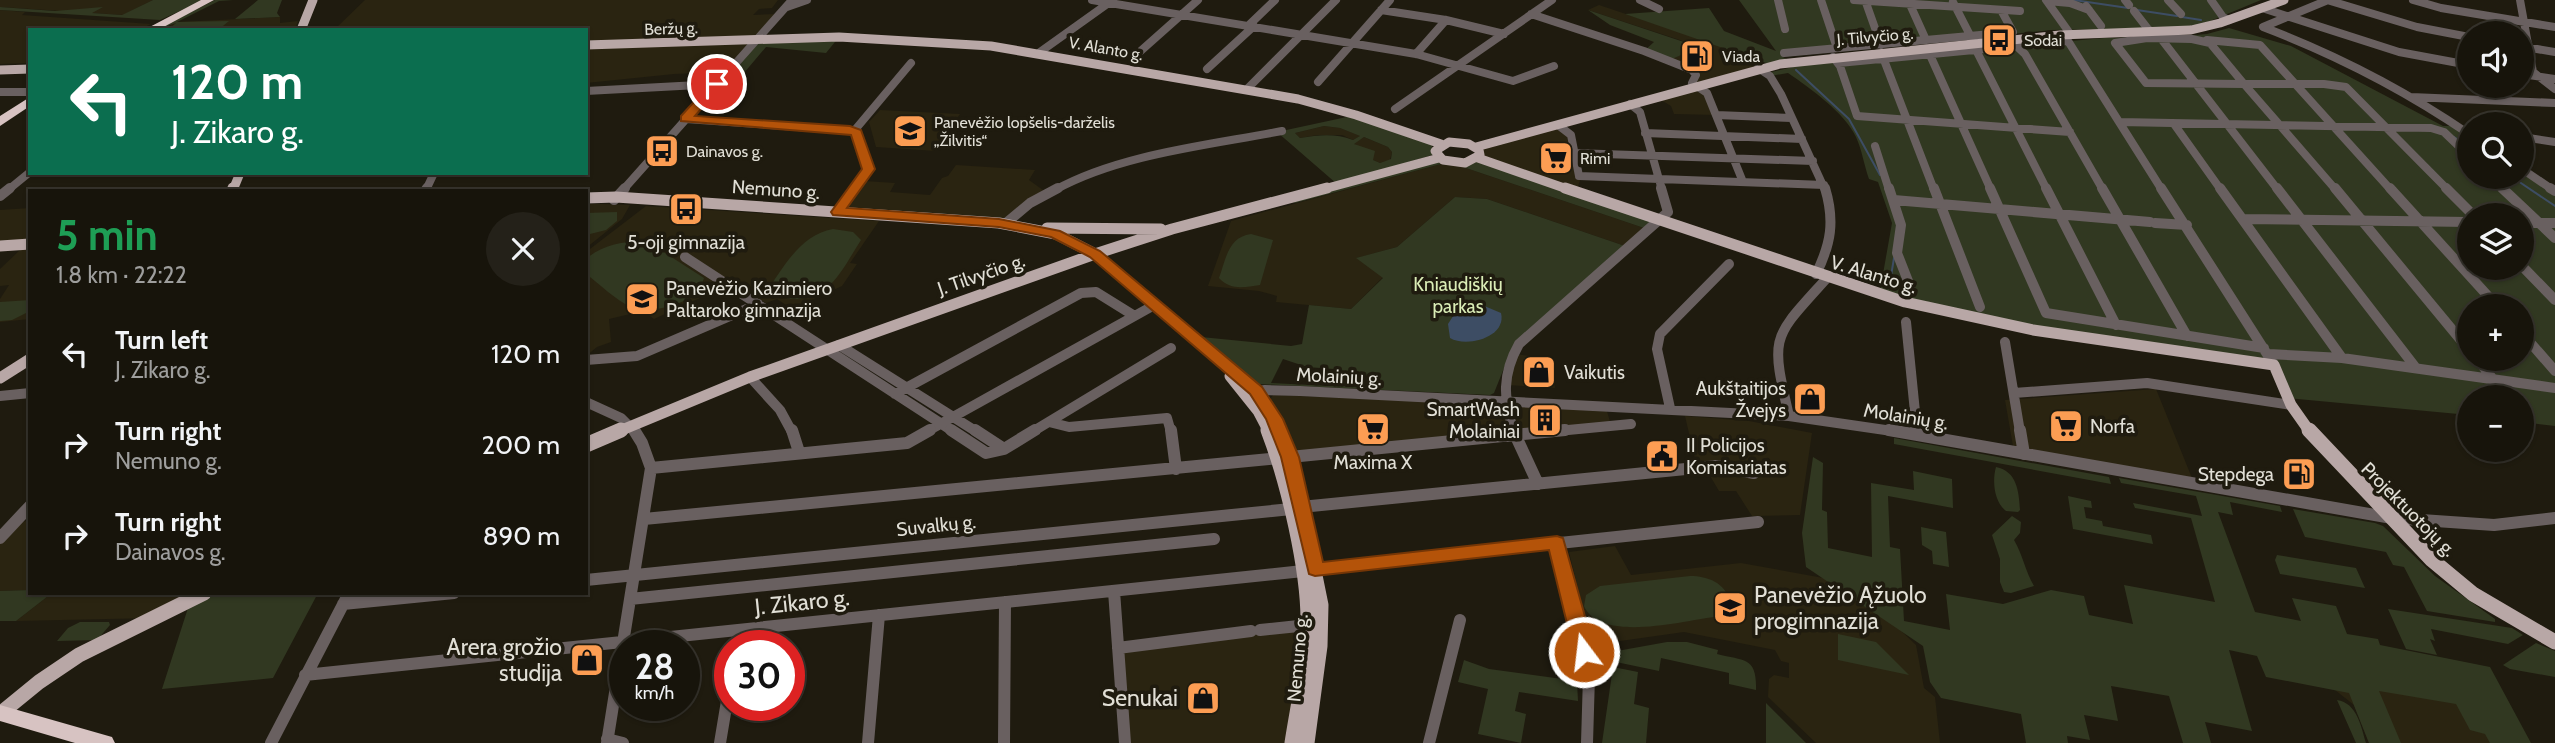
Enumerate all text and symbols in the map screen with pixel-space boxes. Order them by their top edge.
street label: Beržų g. [644,18,698,39]
bus stop icon: Sodai [1980,21,2018,59]
map controls [2457,21,2534,462]
button: sound [2457,21,2534,98]
street label: J. Tilvyčio g. [1835,24,1914,49]
place label: Sodai [2024,31,2062,50]
street label: V. Alanto g. [1067,33,1145,64]
fuel station icon: Viada [1678,37,1716,75]
place label: Viada [1722,47,1760,66]
text: 120 m [171,52,303,111]
pin [687,54,747,114]
icon: left [56,56,147,147]
icon: arrive [698,65,736,103]
text: J. Zikaro g. [171,112,304,151]
school or university icon: Panevėžio lopšelis-darželis „Žilvitis“ [891,112,929,150]
button: search [2457,112,2534,189]
place label: Panevėžio lopšelis-darželis „Žilvitis“ [934,113,1115,150]
bus stop icon: Dainavos g. [643,132,681,170]
supermarket icon: Rimi [1537,139,1575,177]
place label: Dainavos g. [686,142,763,161]
place label: Rimi [1580,149,1610,168]
street label: Nemuno g. [731,175,821,204]
bus stop icon: 5-oji gimnazija [667,190,705,228]
button: layers [2457,203,2534,280]
text: 5 min [56,209,158,261]
button: close [486,212,560,286]
place label: 5-oji gimnazija [627,231,745,254]
street label: J. Tilvyčio g. [933,249,1028,301]
street label: V. Alanto g. [1828,250,1920,299]
text: 1.8 km · 22:22 [56,261,187,289]
park label: Kniaudiškių parkas [1413,273,1503,318]
place label: Panevėžio Kazimiero Paltaroko gimnazija [666,277,832,322]
school or university icon: Panevėžio Kazimiero Paltaroko gimnazija [623,280,661,318]
button: + [2457,294,2534,371]
text: Turn left [115,324,208,356]
icon: left [56,335,94,373]
text: 120 m [491,338,560,370]
shop icon: Vaikutis [1520,353,1558,391]
text: J. Zikaro g. [115,356,210,384]
place label: Vaikutis [1564,361,1625,384]
street label: Molainių g. [1296,363,1382,390]
place label: Aukštaitijos Žvejys [1696,377,1786,422]
shop icon: Aukštaitijos Žvejys [1791,380,1829,418]
button: − [2457,385,2534,462]
place label: SmartWash Molainiai [1427,398,1520,443]
street label: Molainių g. [1862,398,1950,435]
building icon: SmartWash Molainiai [1526,401,1564,439]
supermarket icon: Norfa [2047,407,2085,445]
supermarket icon: Maxima X [1354,410,1392,448]
text: Turn right [115,415,221,447]
place label: Norfa [2090,415,2135,438]
icon: right [56,426,94,464]
text: 200 m [481,429,560,461]
place label: II Policijos Komisariatas [1686,434,1787,479]
public building icon: II Policijos Komisariatas [1643,437,1681,475]
text: Nemuno g. [115,447,222,475]
place label: Maxima X [1334,451,1413,474]
fuel station icon: Stepdega [2280,455,2318,493]
street label: Projektuotojų g. [2357,457,2461,561]
place label: Stepdega [2198,463,2274,486]
text: Turn right [115,506,221,538]
street label: Suvalkų g. [895,510,977,541]
icon: right [56,517,94,555]
text: 890 m [483,520,560,552]
text: Dainavos g. [115,538,226,566]
place label: Panevėžio Ąžuolo progimnazija [1754,581,1927,635]
street label: J. Zikaro g. [752,583,851,621]
school or university icon: Panevėžio Ąžuolo progimnazija [1711,589,1749,627]
street label: Nemuno g. [1282,613,1313,703]
position arrow [1547,615,1621,689]
speed limit sign: 30 [714,630,805,721]
place label: Arera grožio studija [447,633,562,687]
shop icon: Arera grožio studija [568,641,606,679]
text: 28 [635,645,674,688]
shop icon: Senukai [1184,679,1222,717]
text: km/h [635,682,674,704]
place label: Senukai [1102,684,1178,712]

